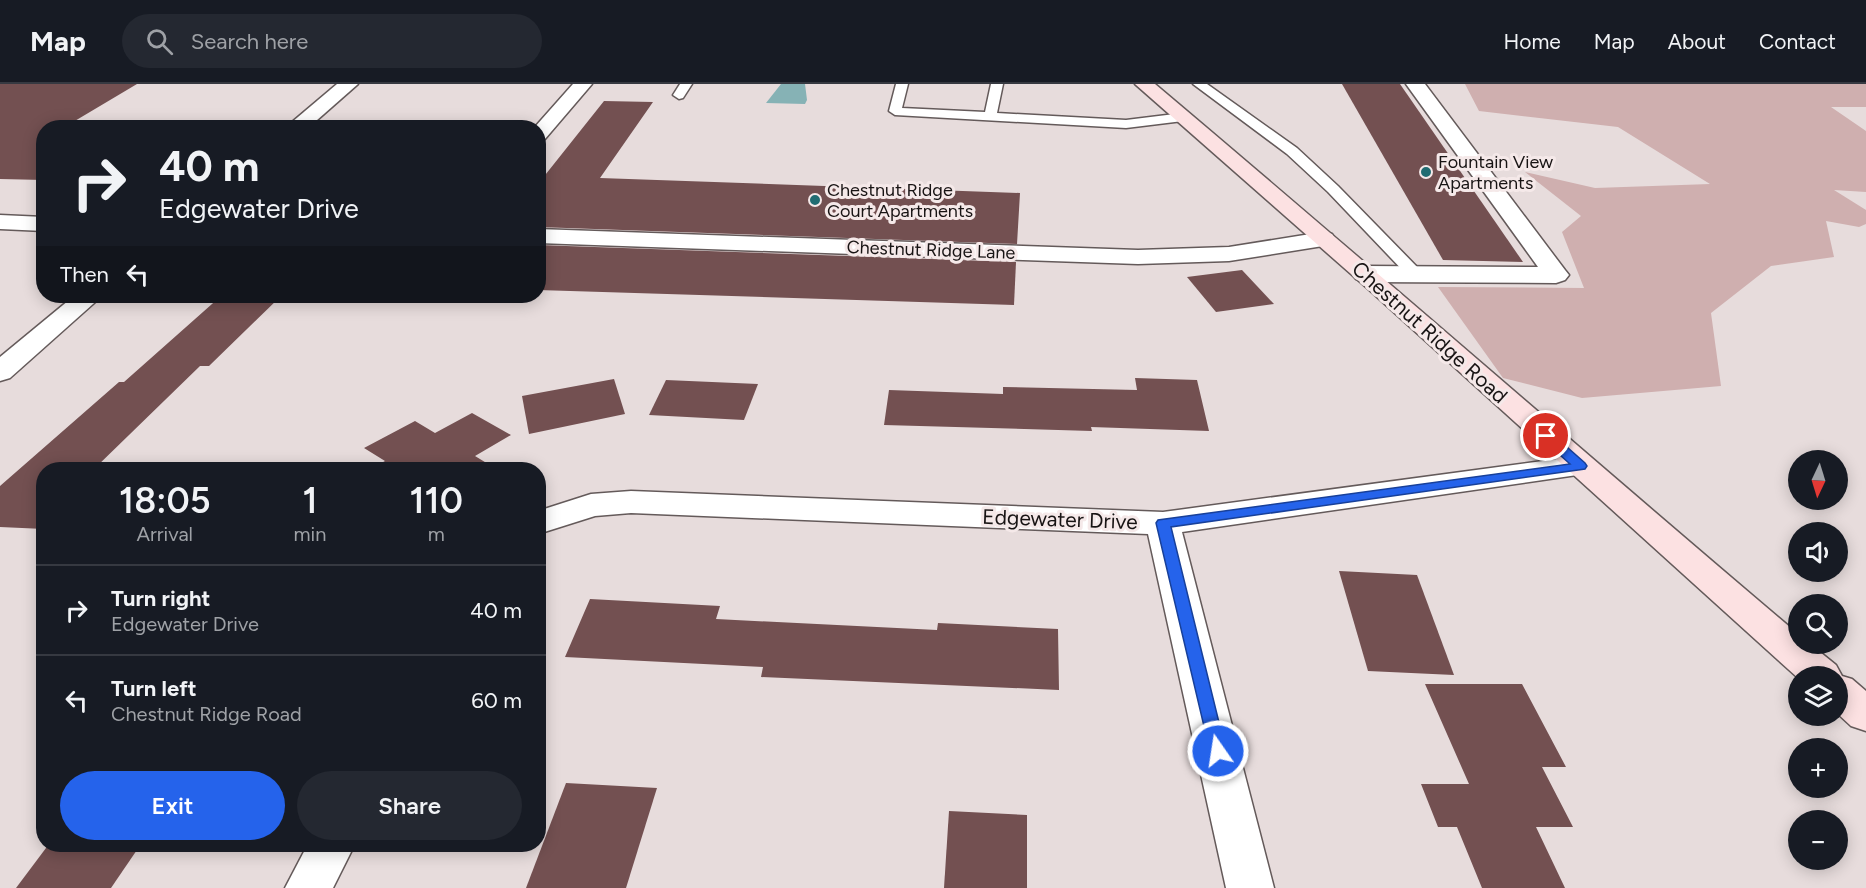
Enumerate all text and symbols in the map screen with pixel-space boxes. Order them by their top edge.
search box [122,14,542,68]
text: Map [30,24,86,58]
icon: search [143,25,176,58]
text: Search here [191,28,308,55]
text: Home [1504,29,1561,54]
text: Map [1594,29,1635,54]
text: About [1668,29,1726,54]
text: Contact [1759,29,1836,54]
text: 40 m [159,141,259,192]
icon: right [60,144,138,222]
place label: Fountain View Apartments [1438,151,1553,194]
marker: Fountain View Apartments [1419,165,1433,179]
place label: Chestnut Ridge Court Apartments [827,179,973,222]
text: Edgewater Drive [159,192,359,225]
marker: Chestnut Ridge Court Apartments [808,193,822,207]
street label: Chestnut Ridge Lane [846,236,1016,264]
street label: Chestnut Ridge Road [1347,256,1513,408]
icon: left [121,258,154,291]
text: Then [60,261,109,288]
pin [1520,410,1571,461]
icon: arrive [1529,419,1562,452]
north arrow [1788,450,1848,510]
map controls [1788,450,1848,870]
text: 18:05 [119,479,210,522]
text: 1 [302,479,318,522]
text: 110 [410,479,463,522]
street label: Edgewater Drive [982,504,1138,534]
text: Arrival [137,522,193,546]
text: min [294,522,326,546]
text: m [428,522,445,546]
button: sound [1788,522,1848,582]
text: Turn right [111,585,210,612]
icon: right [60,594,93,627]
button: search [1788,594,1848,654]
text: 40 m [470,597,522,624]
text: Edgewater Drive [111,612,259,636]
button: layers [1788,666,1848,726]
text: Turn left [111,675,197,702]
icon: left [60,684,93,717]
text: 60 m [471,687,522,714]
text: Chestnut Ridge Road [111,702,302,726]
position arrow [1186,719,1250,783]
button: + [1788,738,1848,798]
button: Exit [60,771,285,840]
button: Share [297,771,522,840]
button: − [1788,810,1848,870]

